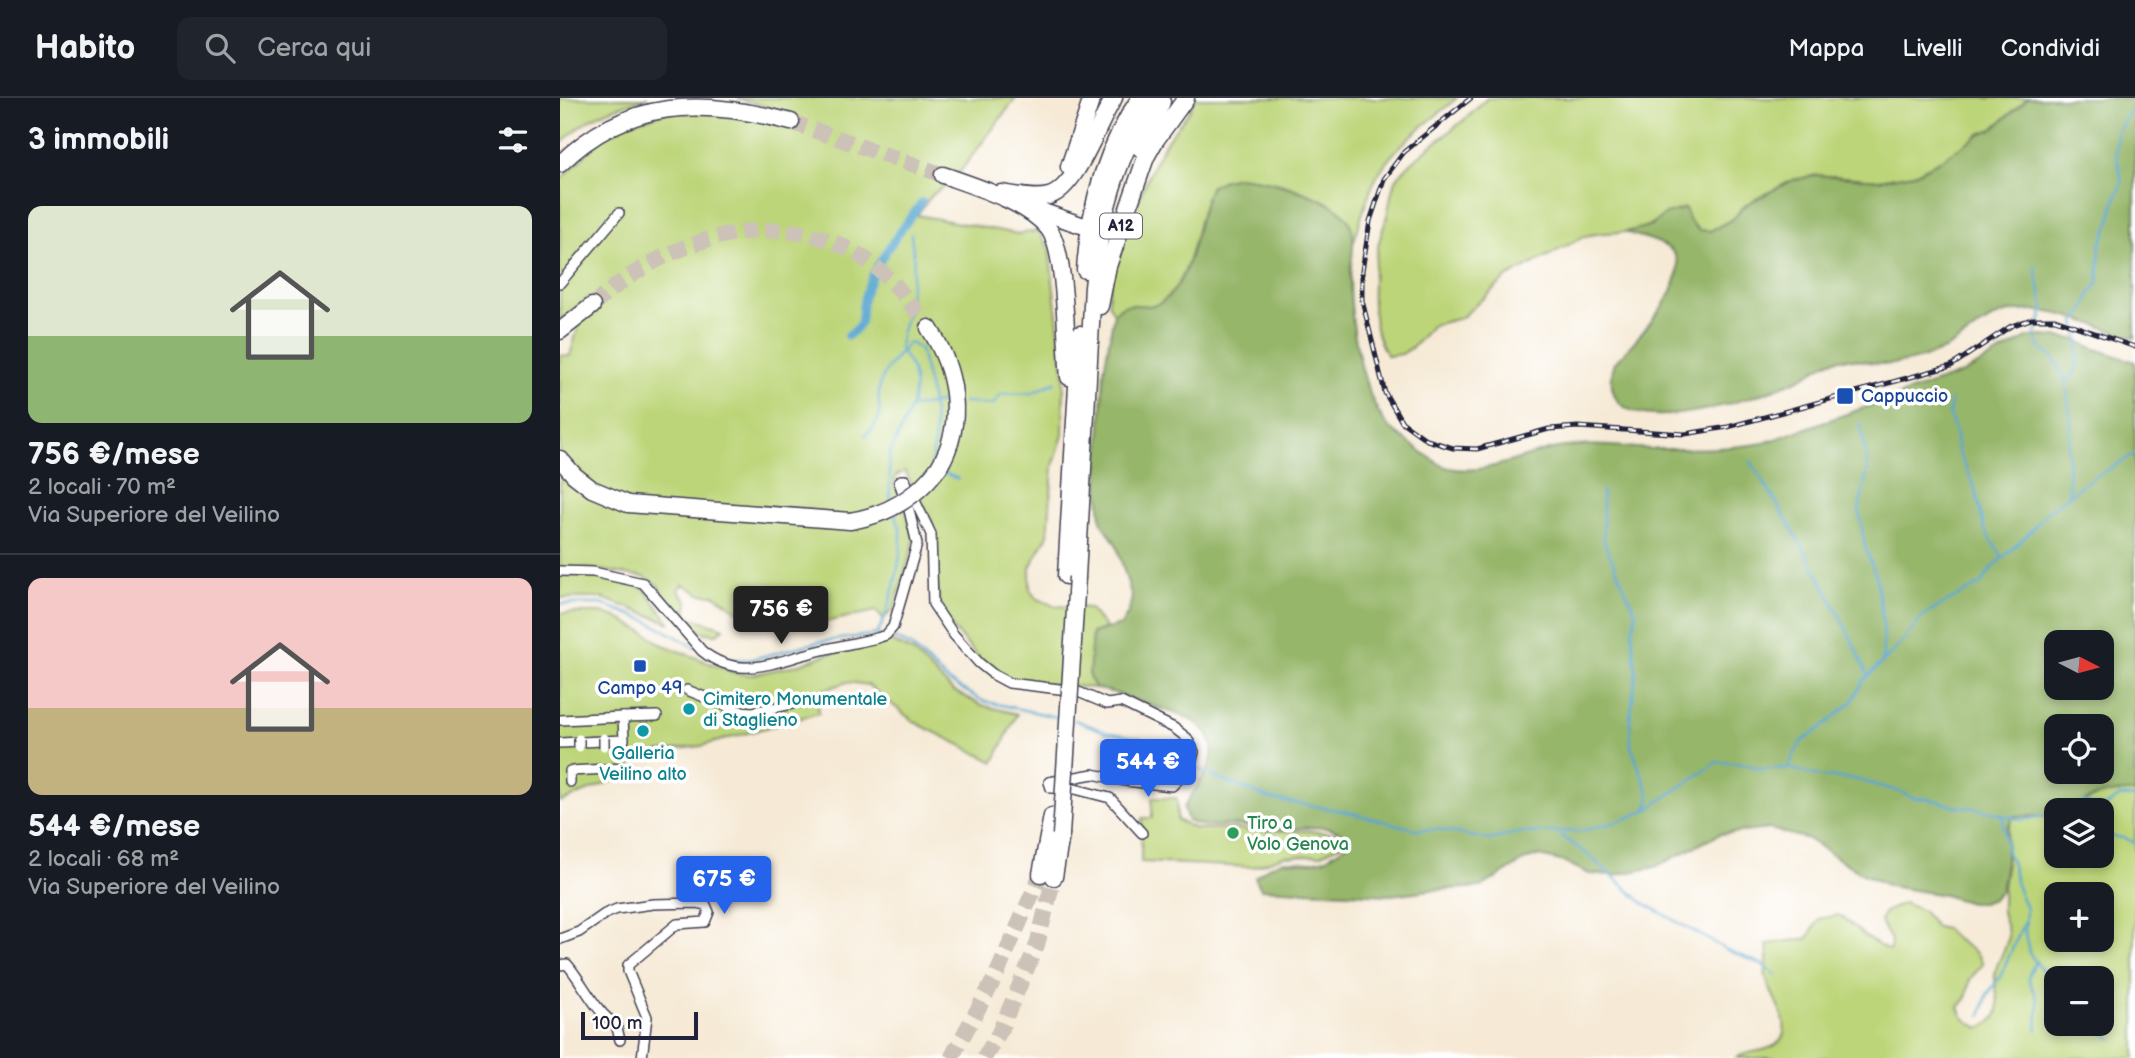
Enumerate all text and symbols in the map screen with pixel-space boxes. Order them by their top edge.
search box [177,17,667,80]
text: Habito [35,28,135,68]
icon: search [201,29,239,67]
text: Cerca qui [257,33,371,64]
text: Mappa [1789,34,1864,63]
text: Livelli [1902,34,1963,63]
text: Condividi [2001,34,2100,63]
icon: filters [494,121,532,159]
text: 3 immobili [28,122,169,158]
road number: A12 [1100,214,1142,238]
icon: home [217,252,343,378]
marker: Cappuccio [1835,386,1855,406]
place label: Cappuccio [1861,386,1948,407]
text: 756 €/mese [28,437,200,473]
text: 2 locali · 70 m² [28,473,176,501]
text: Via Superiore del Veilino [28,501,280,529]
pin: 756 € [732,587,830,646]
text: 756 € [749,595,813,623]
icon: home [217,624,343,750]
north arrow [2044,630,2114,700]
map controls [2044,630,2114,1036]
marker: Campo 49 [632,658,648,674]
place label: Campo 49 [598,678,682,699]
place label: Cimitero Monumentale di Staglieno [703,689,888,731]
marker: Cimitero Monumentale di Staglieno [681,701,697,717]
button: locate [2044,714,2114,784]
marker: Galleria Veilino alto [635,723,651,739]
pin: 544 € [1099,740,1197,799]
place label: Galleria Veilino alto [599,743,687,785]
text: 544 € [1116,748,1180,776]
button: layers [2044,798,2114,868]
text: 544 €/mese [28,809,200,845]
place label: Tiro a Volo Genova [1247,813,1349,855]
marker: Tiro a Volo Genova [1225,825,1241,841]
text: 2 locali · 68 m² [28,845,179,873]
pin: 675 € [675,856,773,916]
text: 675 € [692,865,756,893]
text: Via Superiore del Veilino [28,873,280,901]
button: + [2044,882,2114,952]
button: − [2044,966,2114,1036]
scale bar [581,1009,698,1041]
text: 100 m [592,1012,643,1035]

